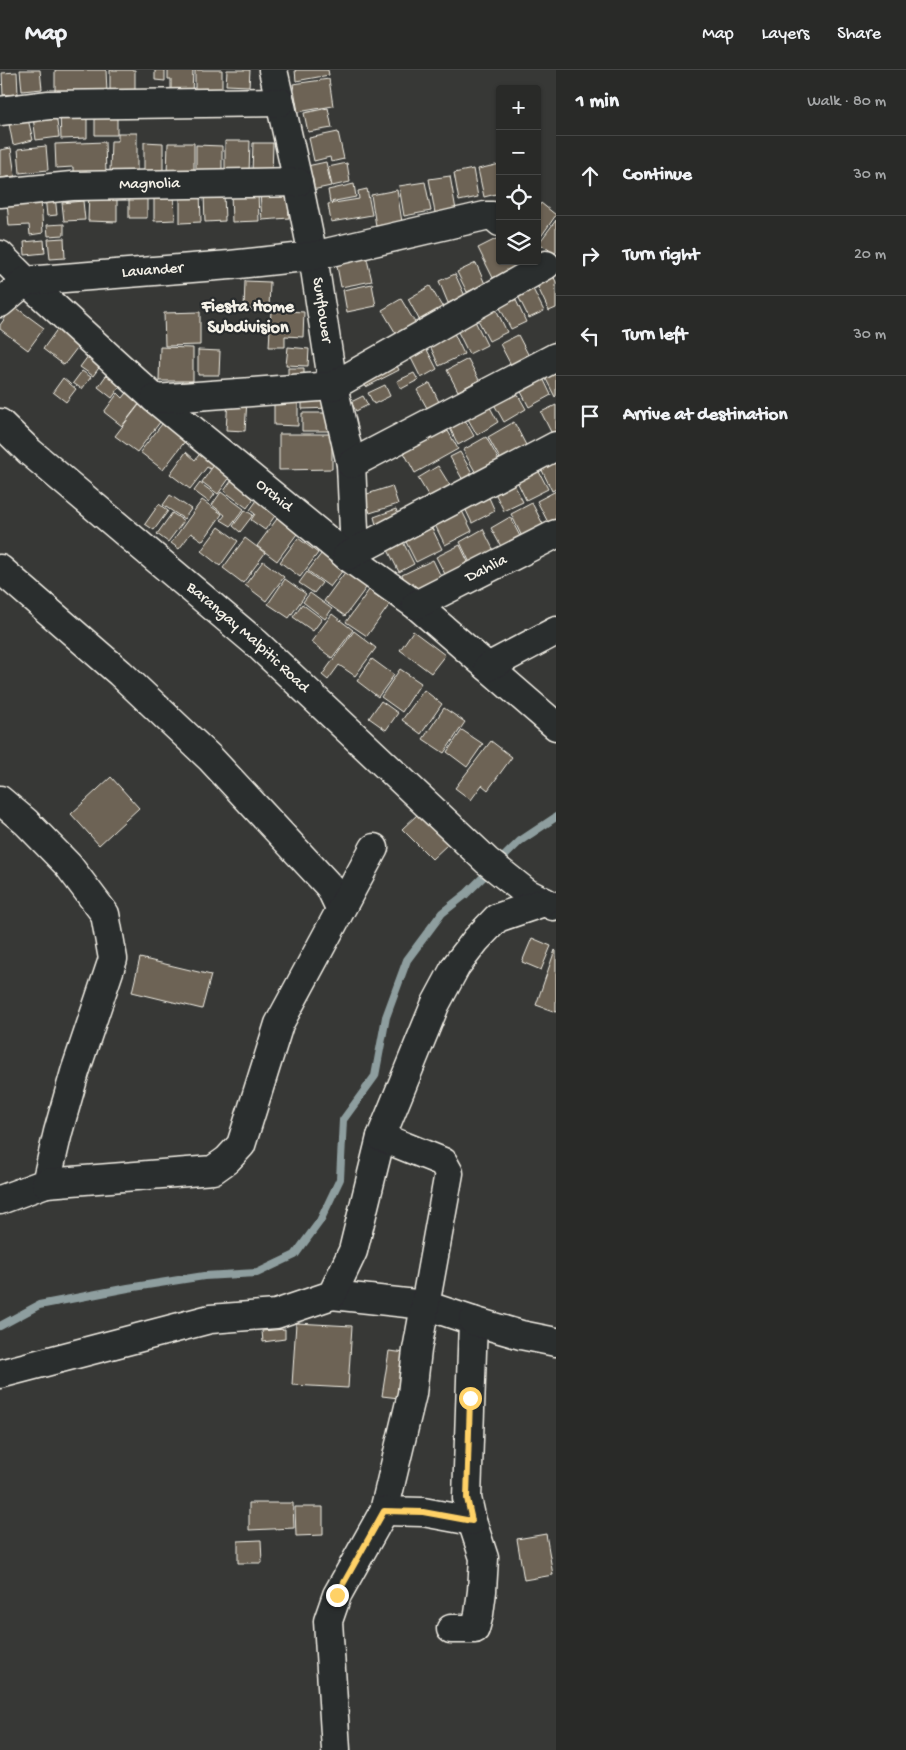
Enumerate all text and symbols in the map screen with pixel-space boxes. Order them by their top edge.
text: Map [25,20,67,49]
text: Map [702,24,734,45]
text: Layers [762,24,809,45]
text: Share [837,24,881,45]
map controls [496,85,541,265]
button: + [496,85,541,130]
text: 1 min [576,90,619,115]
text: Walk · 80 m [807,93,886,112]
button: − [496,130,541,175]
icon: ahead [576,162,604,190]
text: Continue [623,164,692,187]
text: 30 m [853,166,886,185]
street label: Magnolia [119,175,181,195]
button: locate [496,175,541,220]
button: layers [496,220,541,265]
icon: right [576,242,604,270]
text: Turn right [623,244,699,267]
text: 20 m [854,246,886,265]
street label: Lavander [121,259,185,283]
street label: Sunflower [307,276,336,345]
district label: Fiesta Home Subdivision [201,297,295,339]
icon: left [576,322,604,350]
text: Turn left [623,324,687,347]
text: 30 m [853,326,886,345]
icon: arrive [576,402,604,430]
text: Arrive at destination [623,404,787,427]
street label: Orchid [251,475,297,518]
street label: Dahlia [462,550,511,588]
street label: Barangay Malpitic Road [181,578,314,699]
route start [459,1387,482,1410]
route end [326,1584,349,1607]

